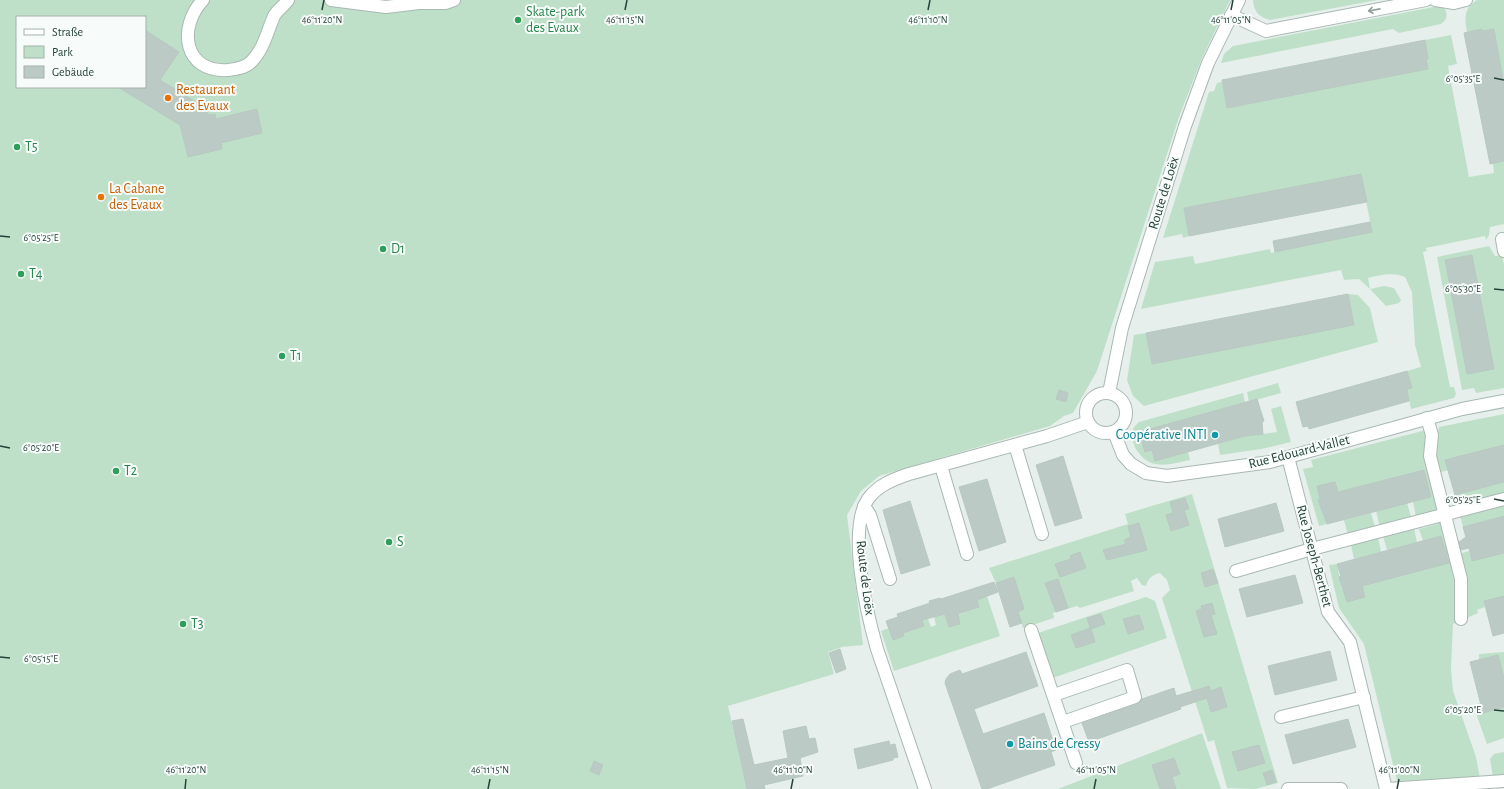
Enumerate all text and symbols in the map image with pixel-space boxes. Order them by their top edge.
place label: Skate-park des Evaux [526,5,585,35]
one-way arrow [1368,6,1381,14]
text: 46°11'20"N [302,15,342,25]
marker: Skate-park des Evaux [513,15,523,25]
text: 46°11'15"N [606,15,644,25]
text: 46°11'10"N [908,15,948,25]
text: 46°11'05"N [1211,15,1251,25]
legend [16,16,146,88]
text: Straße [52,26,83,38]
text: Park [52,46,73,58]
text: Gebäude [52,66,94,78]
text: 6°05'35"E [1446,74,1481,84]
place label: Restaurant des Evaux [176,83,236,113]
marker: Restaurant des Evaux [163,93,173,103]
place label: T5 [25,140,38,154]
marker: T5 [12,142,22,152]
street label: Route de Loëx [1146,155,1182,231]
place label: La Cabane des Evaux [109,182,165,212]
marker: La Cabane des Evaux [96,192,106,202]
text: 6°05'25"E [23,233,59,243]
place label: D1 [391,242,405,256]
marker: D1 [378,244,388,254]
place label: T4 [29,267,43,281]
marker: T4 [16,269,26,279]
text: 6°05'30"E [1445,284,1481,294]
place label: T1 [290,349,302,363]
marker: T1 [277,351,287,361]
place label: Coopérative INTI [1116,428,1207,442]
marker: Coopérative INTI [1210,430,1220,440]
street label: Rue Edouard-Vallet [1247,433,1352,471]
text: 6°05'20"E [23,443,59,453]
place label: T2 [124,464,137,478]
marker: T2 [111,466,121,476]
text: 6°05'25"E [1445,495,1481,505]
street label: Rue Joseph-Berthet [1294,503,1335,609]
place label: S [397,535,404,549]
marker: S [384,537,394,547]
street label: Route de Loëx [853,540,877,616]
place label: T3 [191,617,204,631]
marker: T3 [178,619,188,629]
text: 6°05'15"E [24,654,58,664]
text: 6°05'20"E [1445,705,1481,715]
place label: Bains de Cressy [1018,737,1100,751]
marker: Bains de Cressy [1005,739,1015,749]
text: 46°11'20"N [166,765,206,775]
text: 46°11'15"N [471,765,509,775]
text: 46°11'10"N [773,765,813,775]
text: 46°11'05"N [1076,765,1116,775]
text: 46°11'00"N [1378,765,1420,775]

